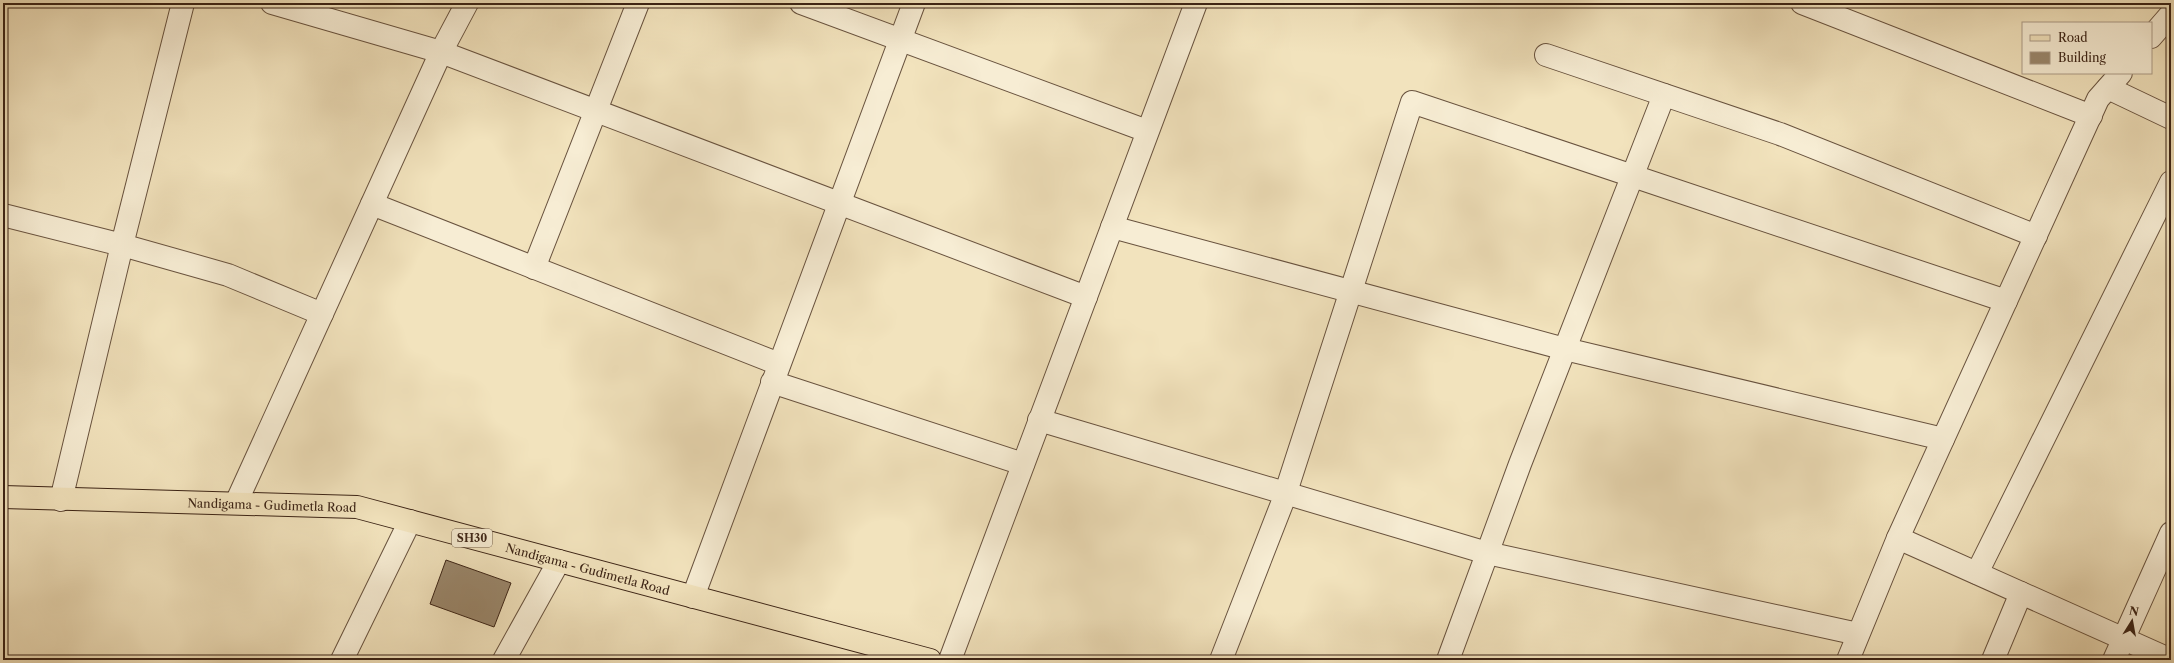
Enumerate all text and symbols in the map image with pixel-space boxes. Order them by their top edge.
legend [2022,22,2152,74]
text: Road [2058,30,2088,45]
text: Building [2058,50,2106,65]
street label: Nandigama - Gudimetla Road [187,495,357,515]
road number: SH30 [452,529,492,547]
street label: Nandigama - Gudimetla Road [504,540,672,598]
north arrow [2112,601,2152,641]
text: N [2128,603,2140,619]

